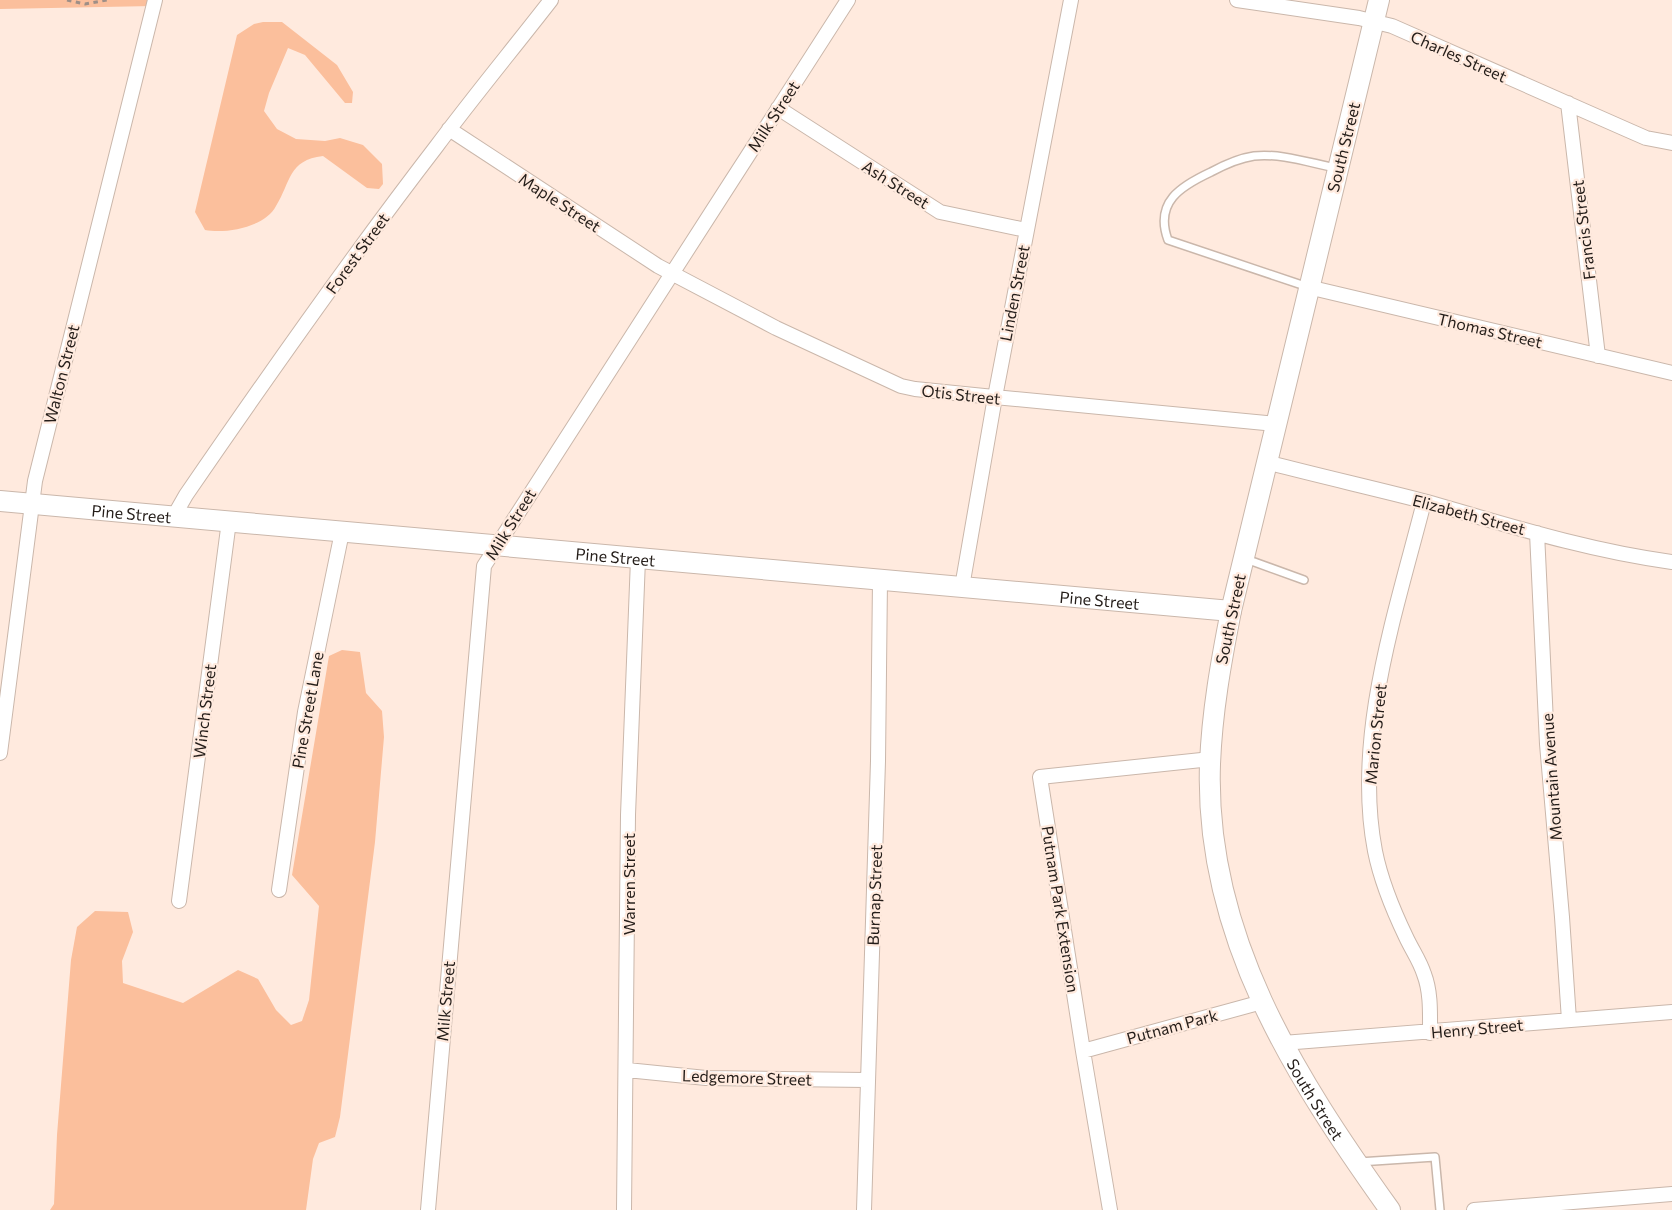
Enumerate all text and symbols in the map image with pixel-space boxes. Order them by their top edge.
street label: Charles Street [1408,26,1510,86]
street label: Milk Street [743,77,803,155]
street label: South Street [1323,100,1363,194]
street label: Ash Street [859,156,934,212]
street label: Maple Street [515,168,605,236]
street label: Francis Street [1567,179,1599,281]
street label: Forest Street [321,209,393,297]
street label: Linden Street [995,243,1033,343]
street label: Thomas Street [1436,309,1545,351]
street label: Walton Street [40,322,83,425]
street label: Otis Street [921,380,1002,408]
street label: Milk Street [481,484,540,563]
street label: Elizabeth Street [1411,490,1528,538]
street label: Pine Street [91,500,173,526]
street label: Pine Street [575,543,657,569]
street label: South Street [1211,572,1249,666]
street label: Pine Street [1059,586,1141,612]
street label: Pine Street Lane [287,650,327,770]
street label: Winch Street [189,662,219,759]
street label: Marion Street [1360,682,1390,785]
street label: Mountain Avenue [1537,713,1565,841]
street label: Putnam Park Extension [1038,824,1084,994]
street label: Warren Street [619,832,638,935]
street label: Burnap Street [863,844,885,946]
street label: Milk Street [432,960,458,1042]
street label: Putnam Park [1124,1005,1220,1047]
street label: Henry Street [1430,1014,1524,1041]
street label: South Street [1284,1055,1348,1144]
street label: Ledgemore Street [682,1065,813,1089]

